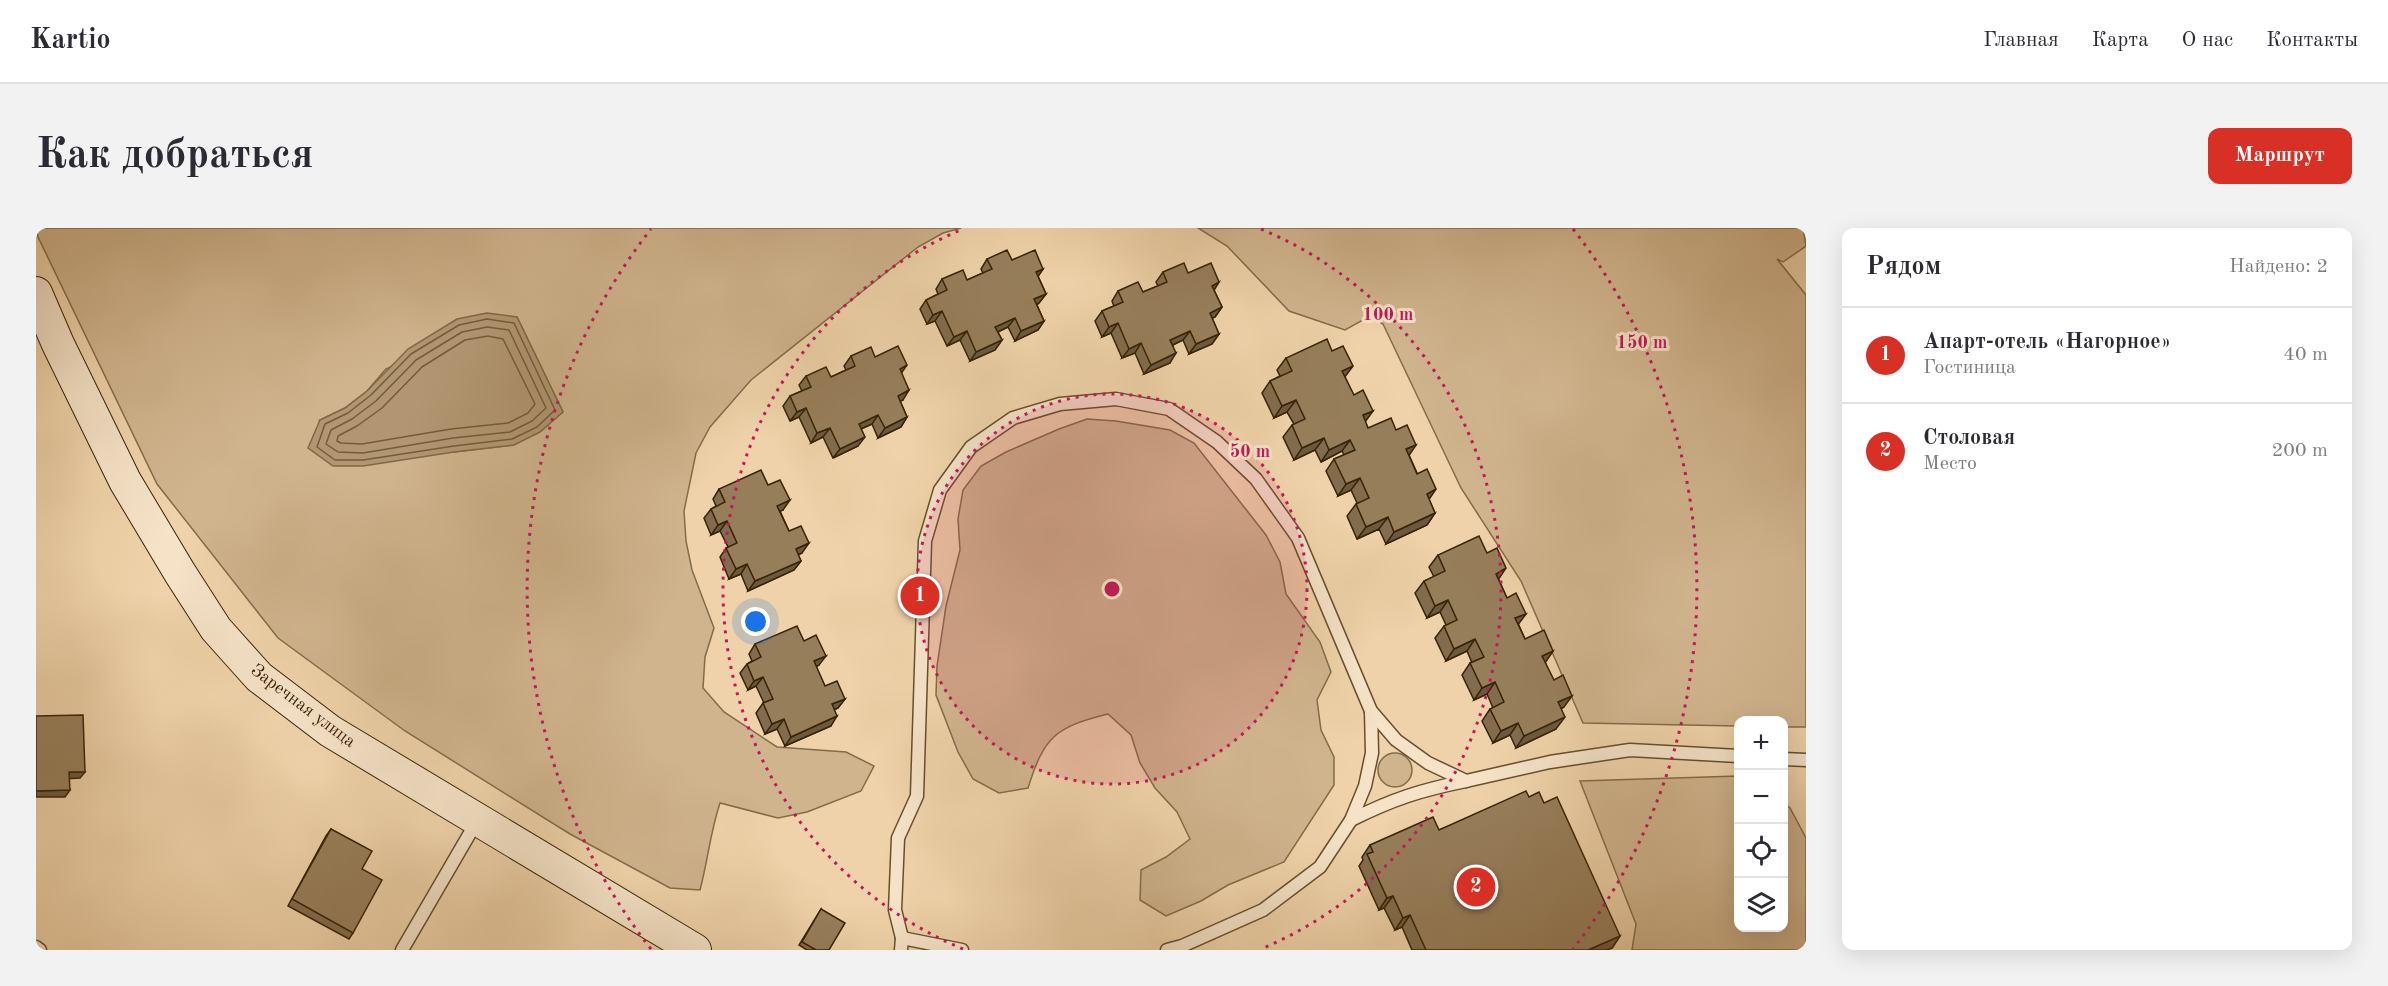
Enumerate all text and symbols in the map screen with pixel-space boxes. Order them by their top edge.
text: Kartio [30,27,111,55]
text: Главная [1983,30,2059,51]
text: Карта [2092,30,2149,51]
text: О нас [2182,30,2233,51]
text: Контакты [2266,30,2358,51]
button: Маршрут [2208,128,2352,184]
text: Как добраться [36,135,313,177]
text: Рядом [1866,254,1941,280]
text: Найдено: 2 [2229,257,2328,277]
text: 100 m [1363,306,1413,324]
text: Апарт-отель «Нагорное» [1923,331,2171,353]
text: 150 m [1617,334,1667,352]
text: 1 [1880,345,1891,365]
text: 40 m [2283,345,2328,365]
text: Гостиница [1923,358,2016,378]
text: Столовая [1923,427,2015,449]
text: 2 [1880,441,1891,461]
text: 200 m [2272,441,2328,461]
text: 50 m [1230,443,1270,461]
text: Место [1923,454,1977,474]
pin: 1 [900,574,940,619]
centre of rings [1102,579,1122,599]
your location [741,607,770,636]
street label: Заречная улица [247,661,359,751]
map controls [1734,716,1788,932]
button: + [1734,716,1788,770]
button: − [1734,770,1788,824]
button: locate [1734,824,1788,878]
pin: 2 [1456,864,1496,910]
button: layers [1734,878,1788,932]

